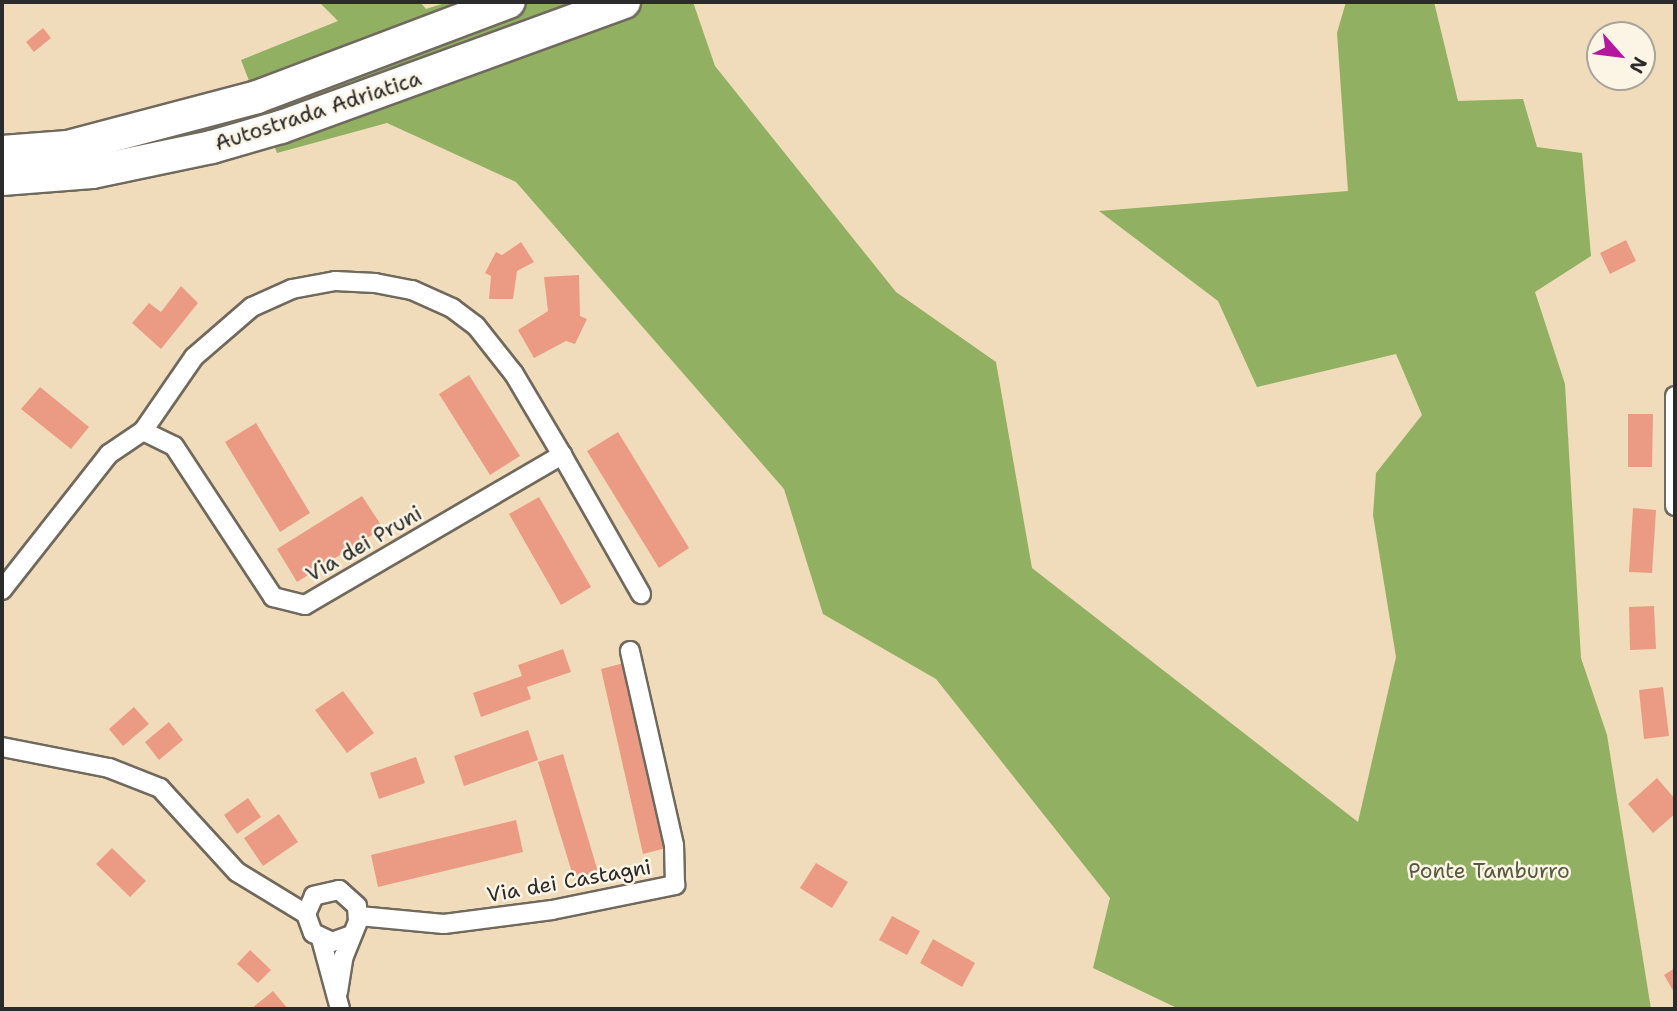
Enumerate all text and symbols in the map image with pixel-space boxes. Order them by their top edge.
north arrow [1586,21,1656,91]
text: N [1624,53,1653,78]
street label: Autostrada Adriatica [212,66,424,156]
street label: Via dei Pruni [302,501,426,587]
street label: Via dei Castagni [485,854,653,908]
park label: Ponte Tamburro [1408,858,1570,884]

